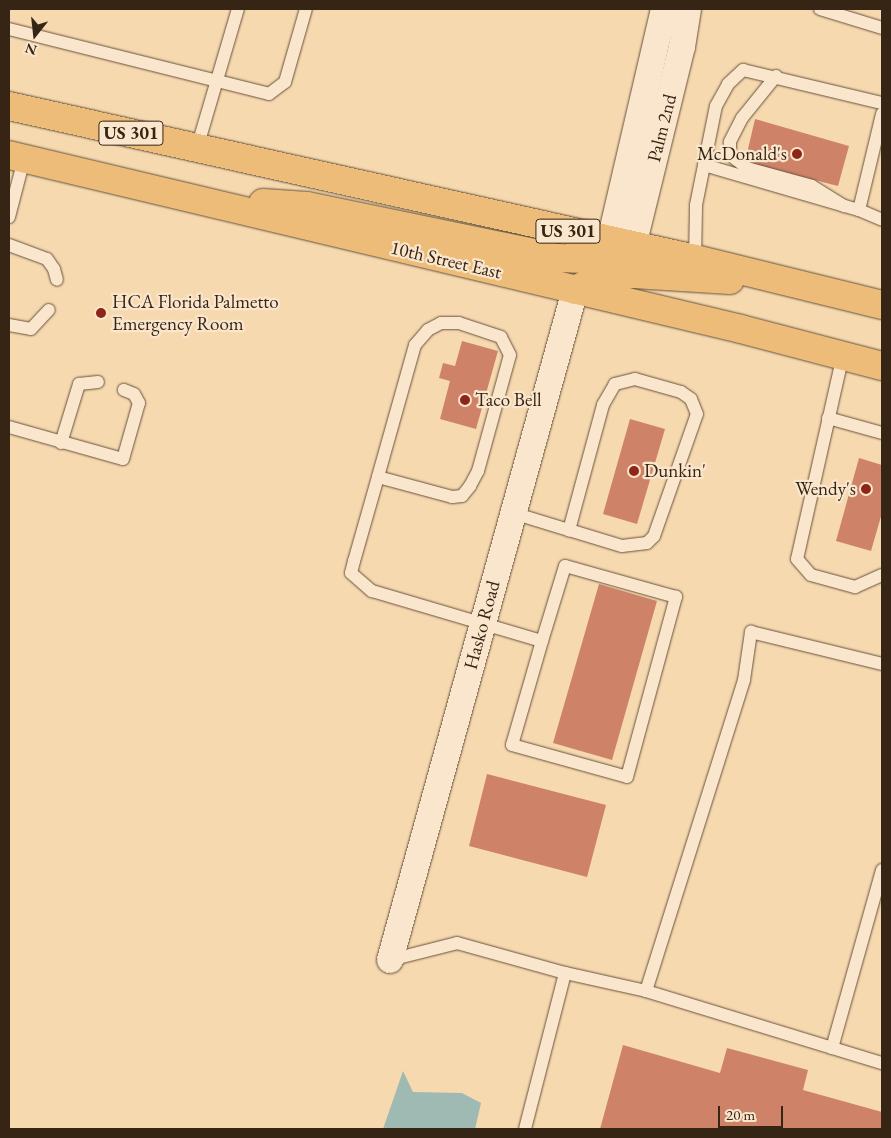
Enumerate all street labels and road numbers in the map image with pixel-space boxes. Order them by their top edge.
street label: Palm 2nd [643,92,681,164]
road number: US 301 [97,118,165,148]
road number: US 301 [534,216,602,247]
street label: 10th Street East [388,236,504,284]
street label: Hasko Road [459,578,505,672]

